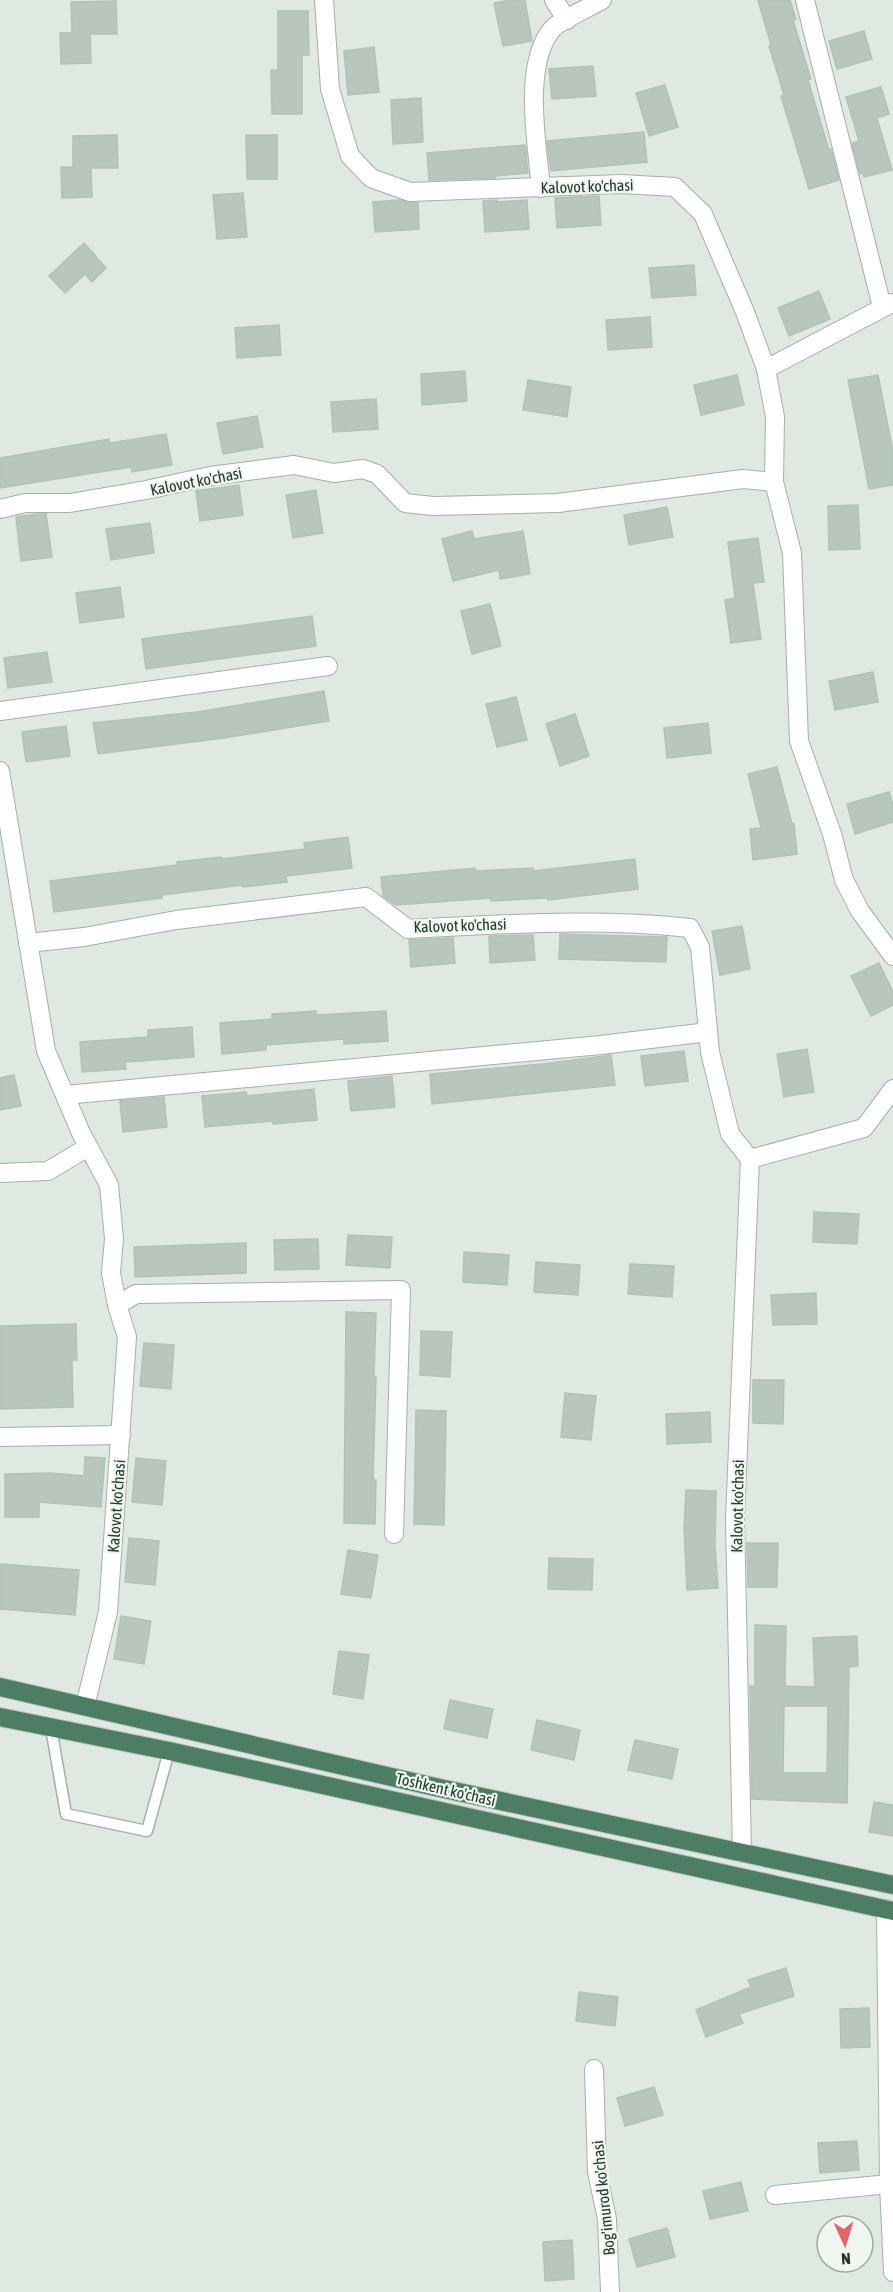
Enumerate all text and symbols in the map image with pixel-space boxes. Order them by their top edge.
street label: Kalovot ko'chasi [540,175,634,197]
street label: Kalovot ko'chasi [149,463,243,499]
street label: Kalovot ko'chasi [413,914,507,936]
street label: Kalovot ko'chasi [104,1459,128,1553]
street label: Kalovot ko'chasi [727,1459,747,1553]
street label: Toshkent ko'chasi [394,1769,498,1809]
street label: Bog'imurod ko'chasi [588,2139,619,2256]
north arrow [815,2214,875,2274]
text: N [841,2250,851,2268]

